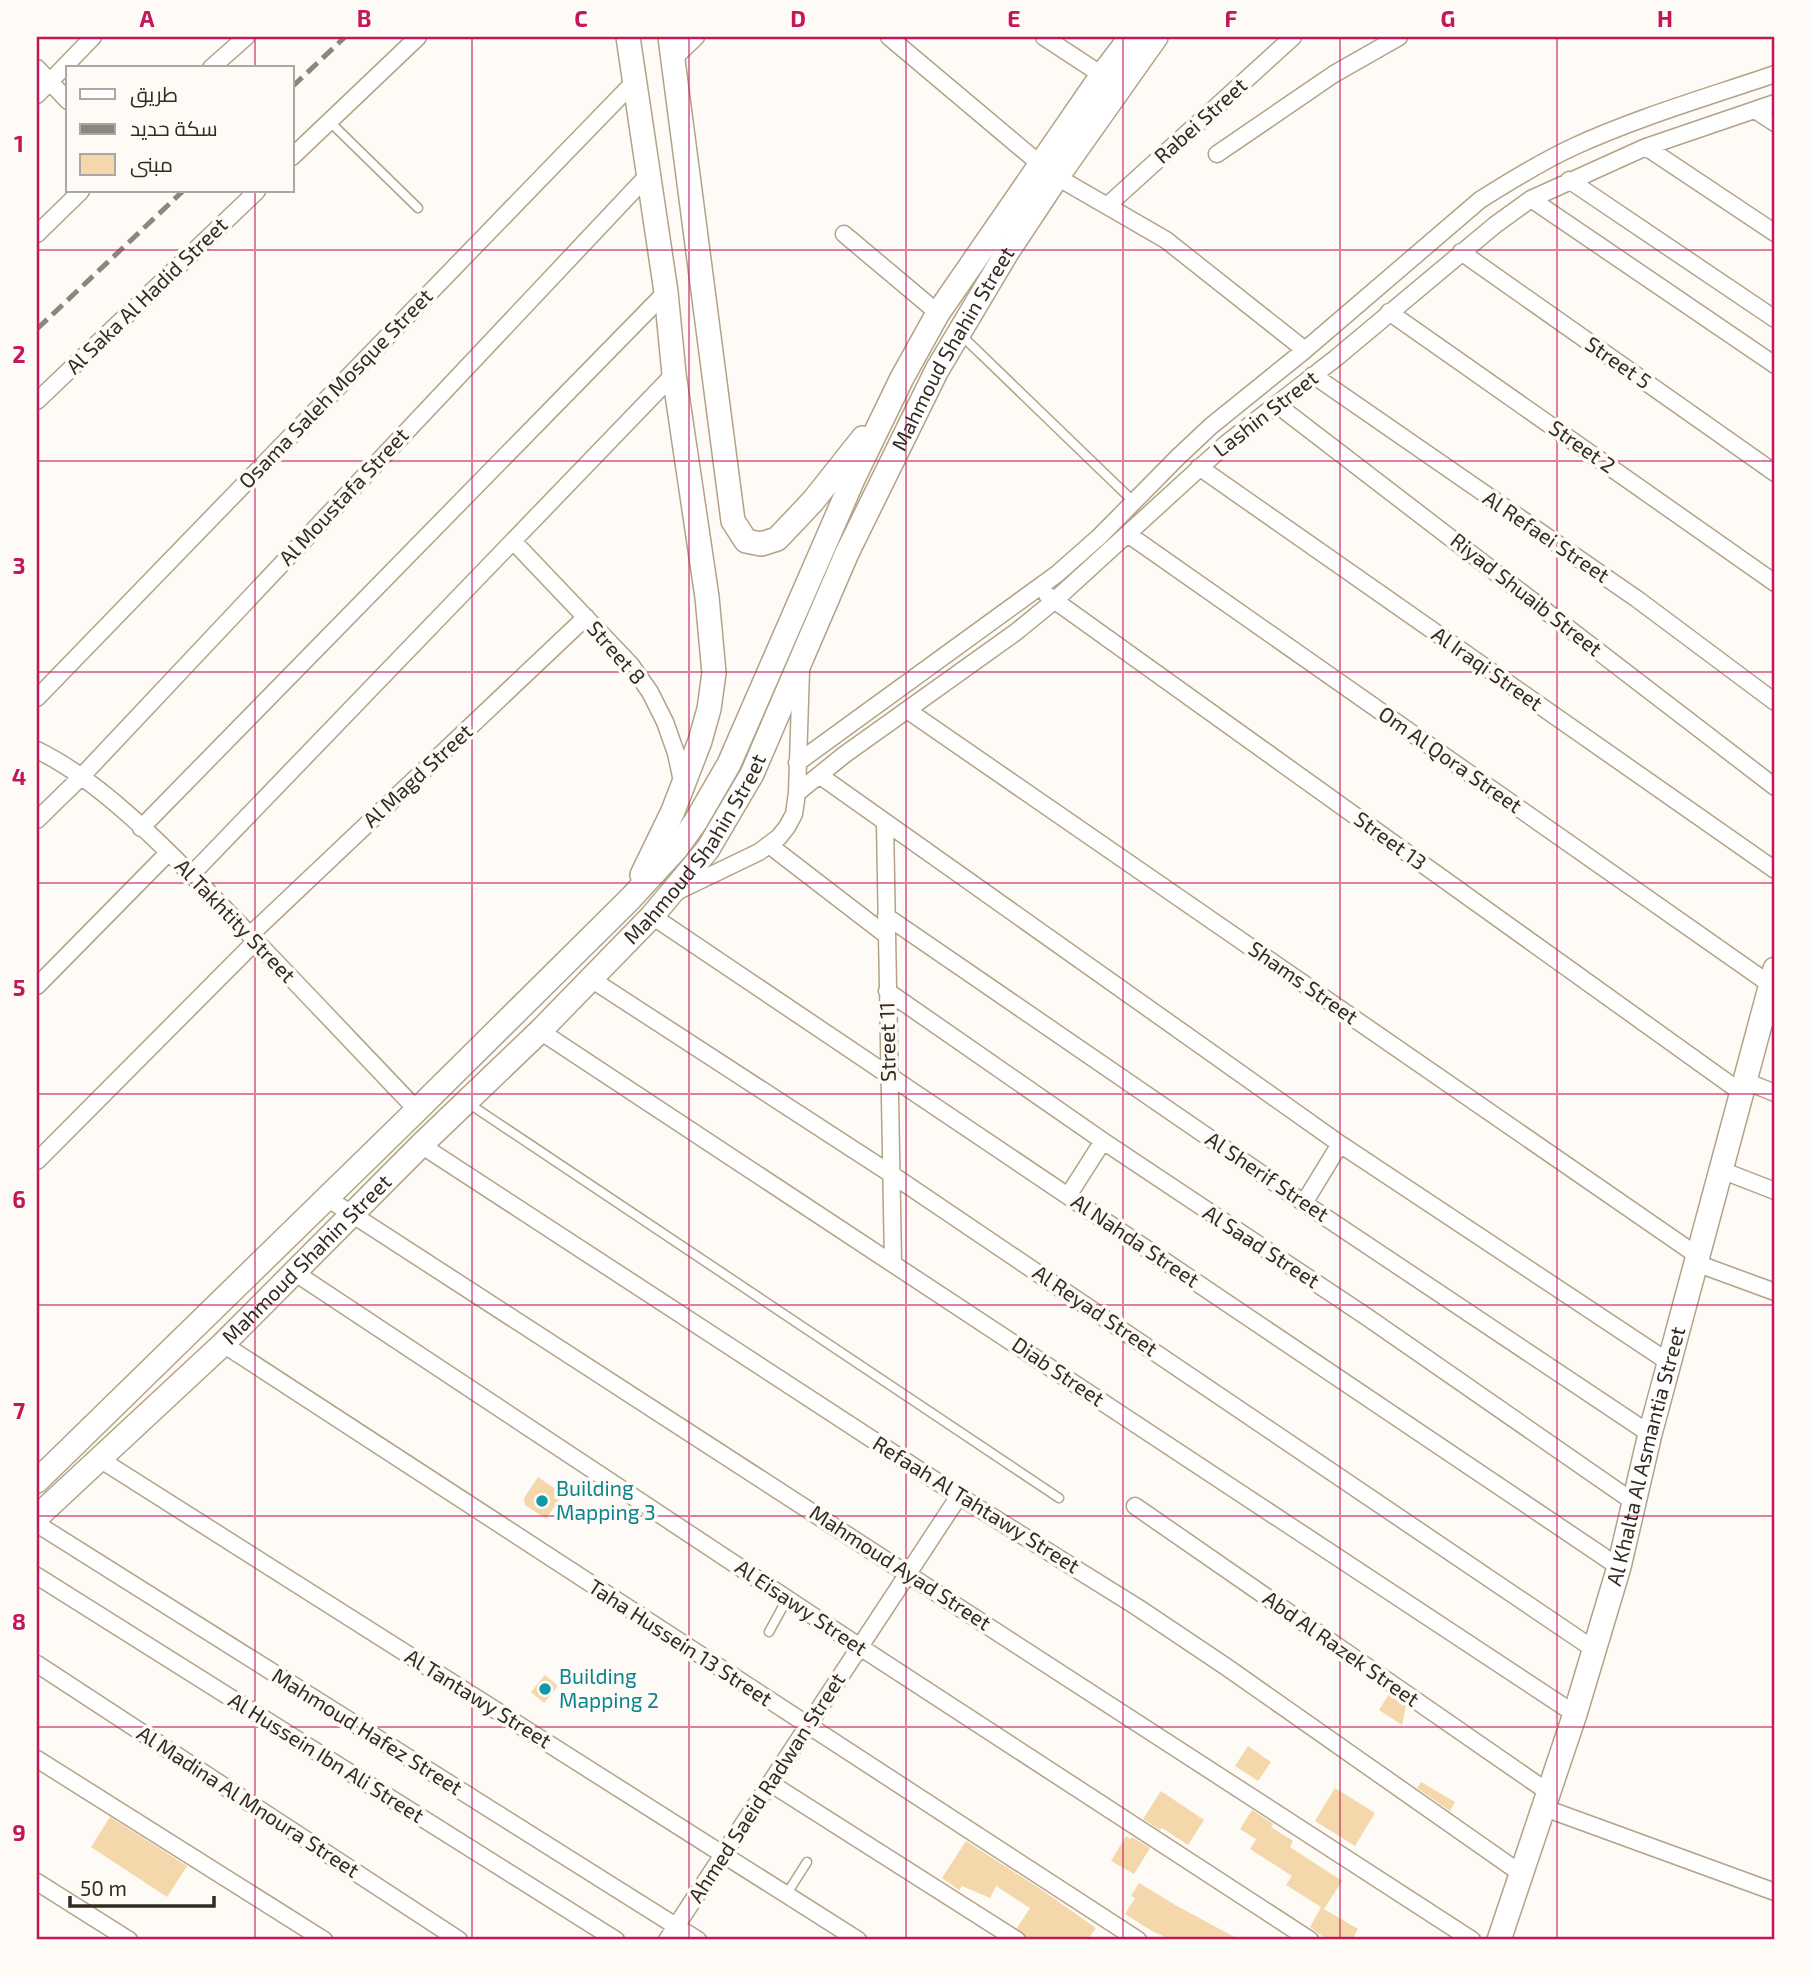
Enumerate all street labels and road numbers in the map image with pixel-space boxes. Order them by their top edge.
street label: Rabei Street [1149,72,1251,168]
street label: Al Saka Al Hadid Street [60,211,232,378]
street label: Mahmoud Shahin Street [885,241,1018,454]
street label: Osama Saleh Mosque Street [233,283,437,493]
street label: Street 5 [1581,330,1656,393]
street label: Lashin Street [1208,364,1322,461]
street label: Street 2 [1545,414,1621,477]
street label: Al Moustafa Street [273,422,413,570]
street label: Al Refaei Street [1479,484,1615,587]
street label: Riyad Shuaib Street [1446,527,1608,661]
street label: Street 8 [583,615,651,689]
street label: Al Iraqi Street [1428,620,1548,715]
street label: Om Al Qora Street [1374,700,1527,818]
street label: Al Magd Street [357,718,477,832]
street label: Mahmoud Shahin Street [618,750,770,949]
street label: Street 13 [1350,805,1432,874]
street label: Al Takhtity Street [171,853,302,987]
street label: Shams Street [1244,935,1363,1029]
street label: Street 11 [873,1002,900,1082]
street label: Al Sherif Street [1202,1125,1334,1226]
street label: Mahmoud Shahin Street [216,1168,396,1349]
street label: Al Nahda Street [1067,1188,1204,1292]
street label: Al Saad Street [1199,1199,1325,1293]
street label: Al Reyad Street [1029,1259,1163,1361]
street label: Al Khalta Al Asmantia Street [1600,1324,1689,1588]
street label: Diab Street [1008,1331,1110,1411]
street label: Refaah Al Tahtawy Street [869,1430,1085,1578]
street label: Mahmoud Ayad Street [806,1499,996,1635]
street label: Al Eisawy Street [731,1553,873,1660]
street label: Taha Hussein 13 Street [584,1573,777,1710]
street label: Abd Al Razek Street [1259,1585,1425,1711]
street label: Al Tantawy Street [401,1643,556,1753]
street label: Mahmoud Hafez Street [268,1662,468,1800]
street label: Ahmed Saeid Radwan Street [682,1668,849,1907]
street label: Al Hussein Ibn Ali Street [225,1686,429,1827]
street label: Al Madina Al Mnoura Street [133,1720,364,1882]

